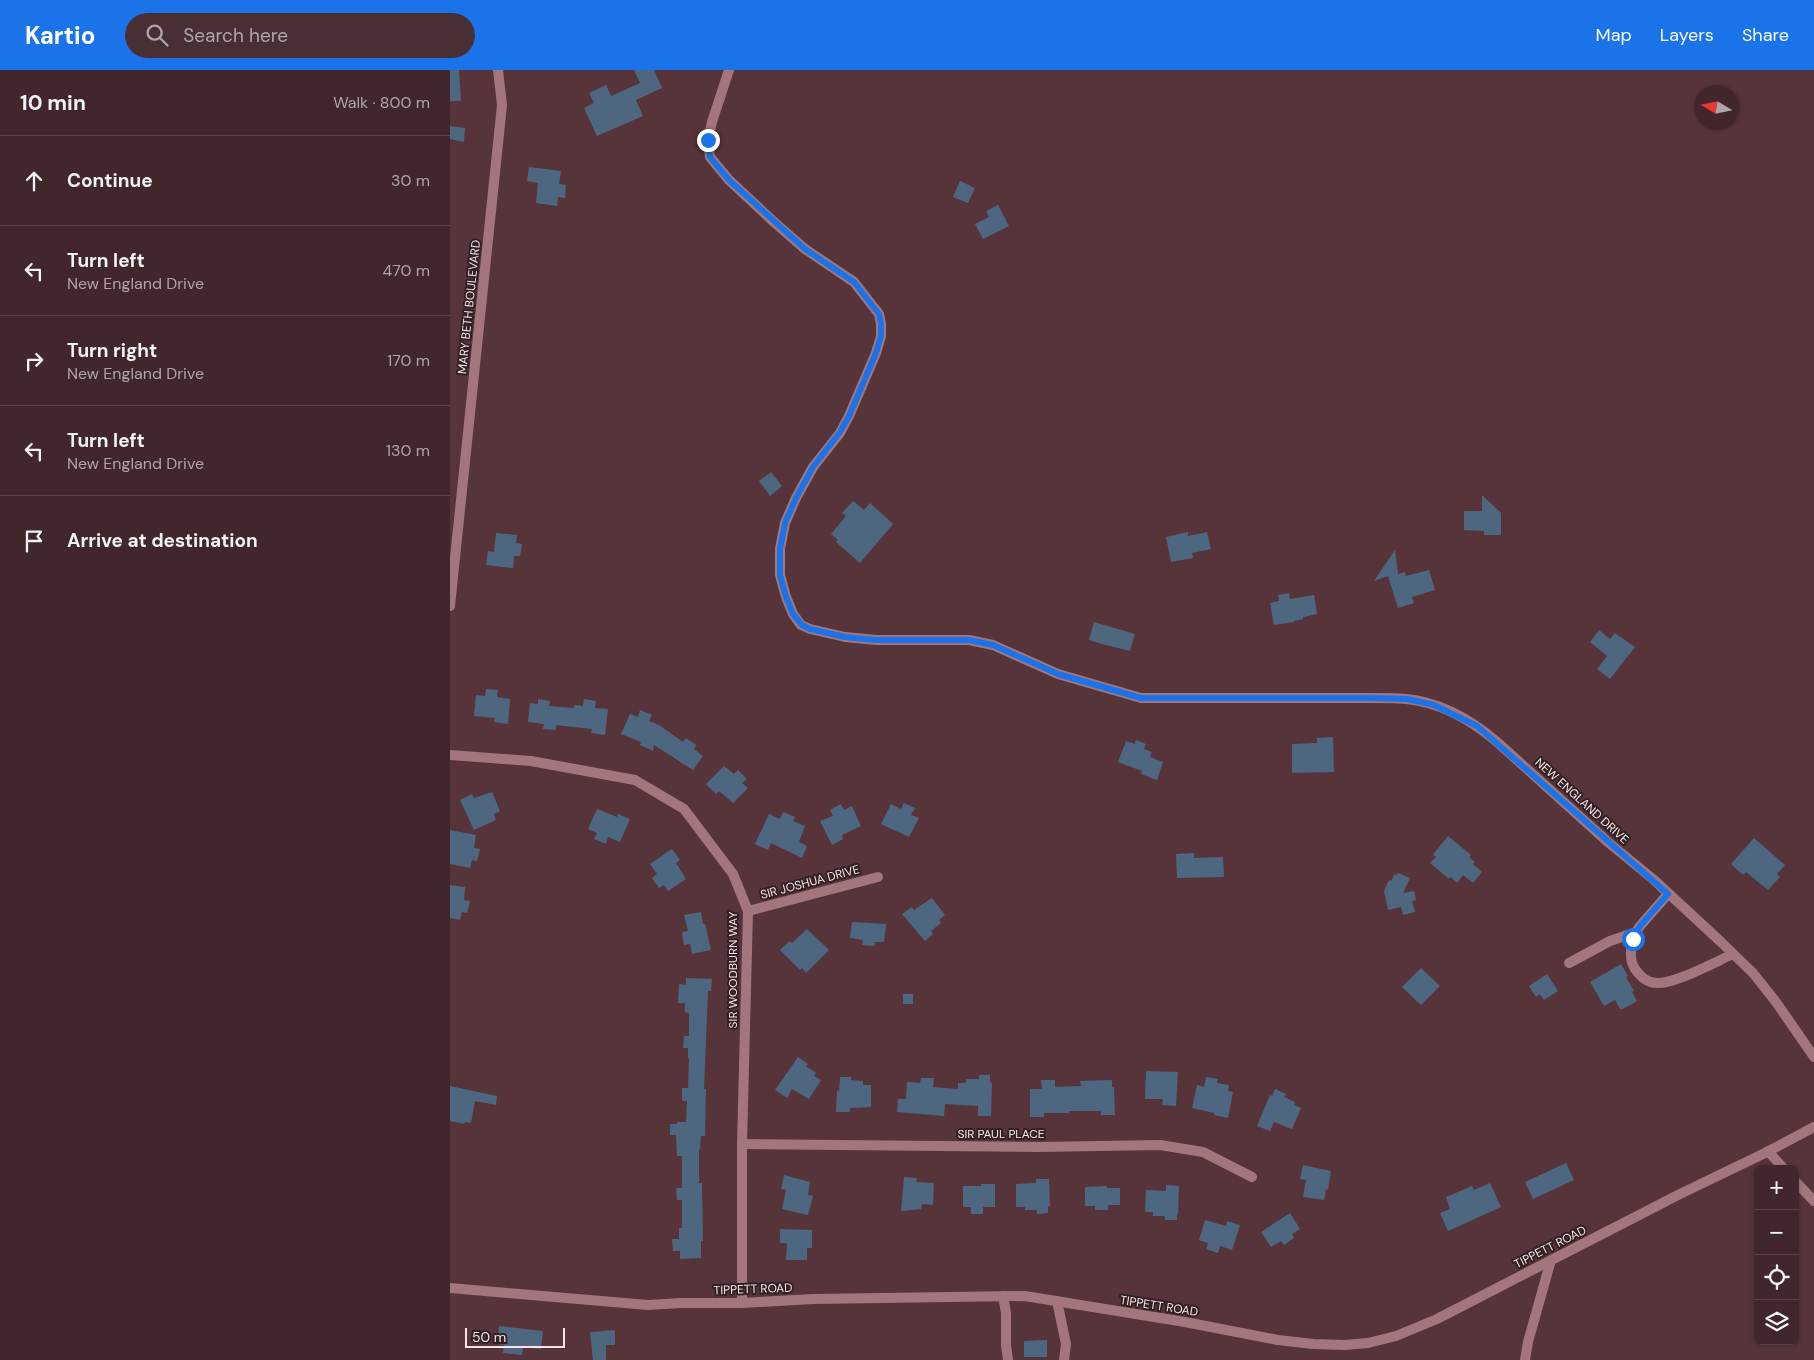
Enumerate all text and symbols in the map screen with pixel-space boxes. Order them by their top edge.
search box [125,13,475,58]
text: Kartio [25,20,95,51]
icon: search [143,21,171,49]
text: Search here [183,23,288,48]
text: Map [1596,23,1632,47]
text: Layers [1660,23,1714,47]
text: Share [1742,23,1789,47]
north arrow [1694,85,1739,130]
text: 10 min [20,89,86,117]
text: Walk · 800 m [333,92,430,113]
route end [697,129,720,152]
icon: ahead [20,167,48,195]
text: Continue [67,168,153,193]
text: 30 m [391,170,430,191]
street label: MARY BETH BOULEVARD [454,239,484,375]
text: Turn left [67,248,145,273]
icon: left [20,257,48,285]
text: 470 m [383,260,430,281]
text: New England Drive [67,273,204,294]
text: Turn right [67,338,157,363]
icon: right [20,347,48,375]
text: 170 m [387,350,430,371]
text: New England Drive [67,363,204,384]
text: Turn left [67,428,145,453]
icon: left [20,437,48,465]
text: 130 m [386,440,430,461]
text: New England Drive [67,453,204,474]
icon: arrive [20,527,48,555]
text: Arrive at destination [67,528,258,553]
street label: NEW ENGLAND DRIVE [1532,755,1633,848]
street label: SIR JOSHUA DRIVE [759,861,862,903]
street label: SIR WOODBURN WAY [725,912,741,1028]
route start [1622,928,1645,951]
street label: SIR PAUL PLACE [957,1126,1045,1142]
map controls [1754,1165,1799,1345]
button: + [1754,1165,1799,1210]
button: − [1754,1210,1799,1255]
street label: TIPPETT ROAD [1511,1222,1589,1272]
button: locate [1754,1255,1799,1300]
street label: TIPPETT ROAD [713,1280,793,1298]
street label: TIPPETT ROAD [1119,1292,1199,1320]
button: layers [1754,1300,1799,1345]
scale bar [465,1325,565,1348]
text: 50 m [472,1328,506,1346]

